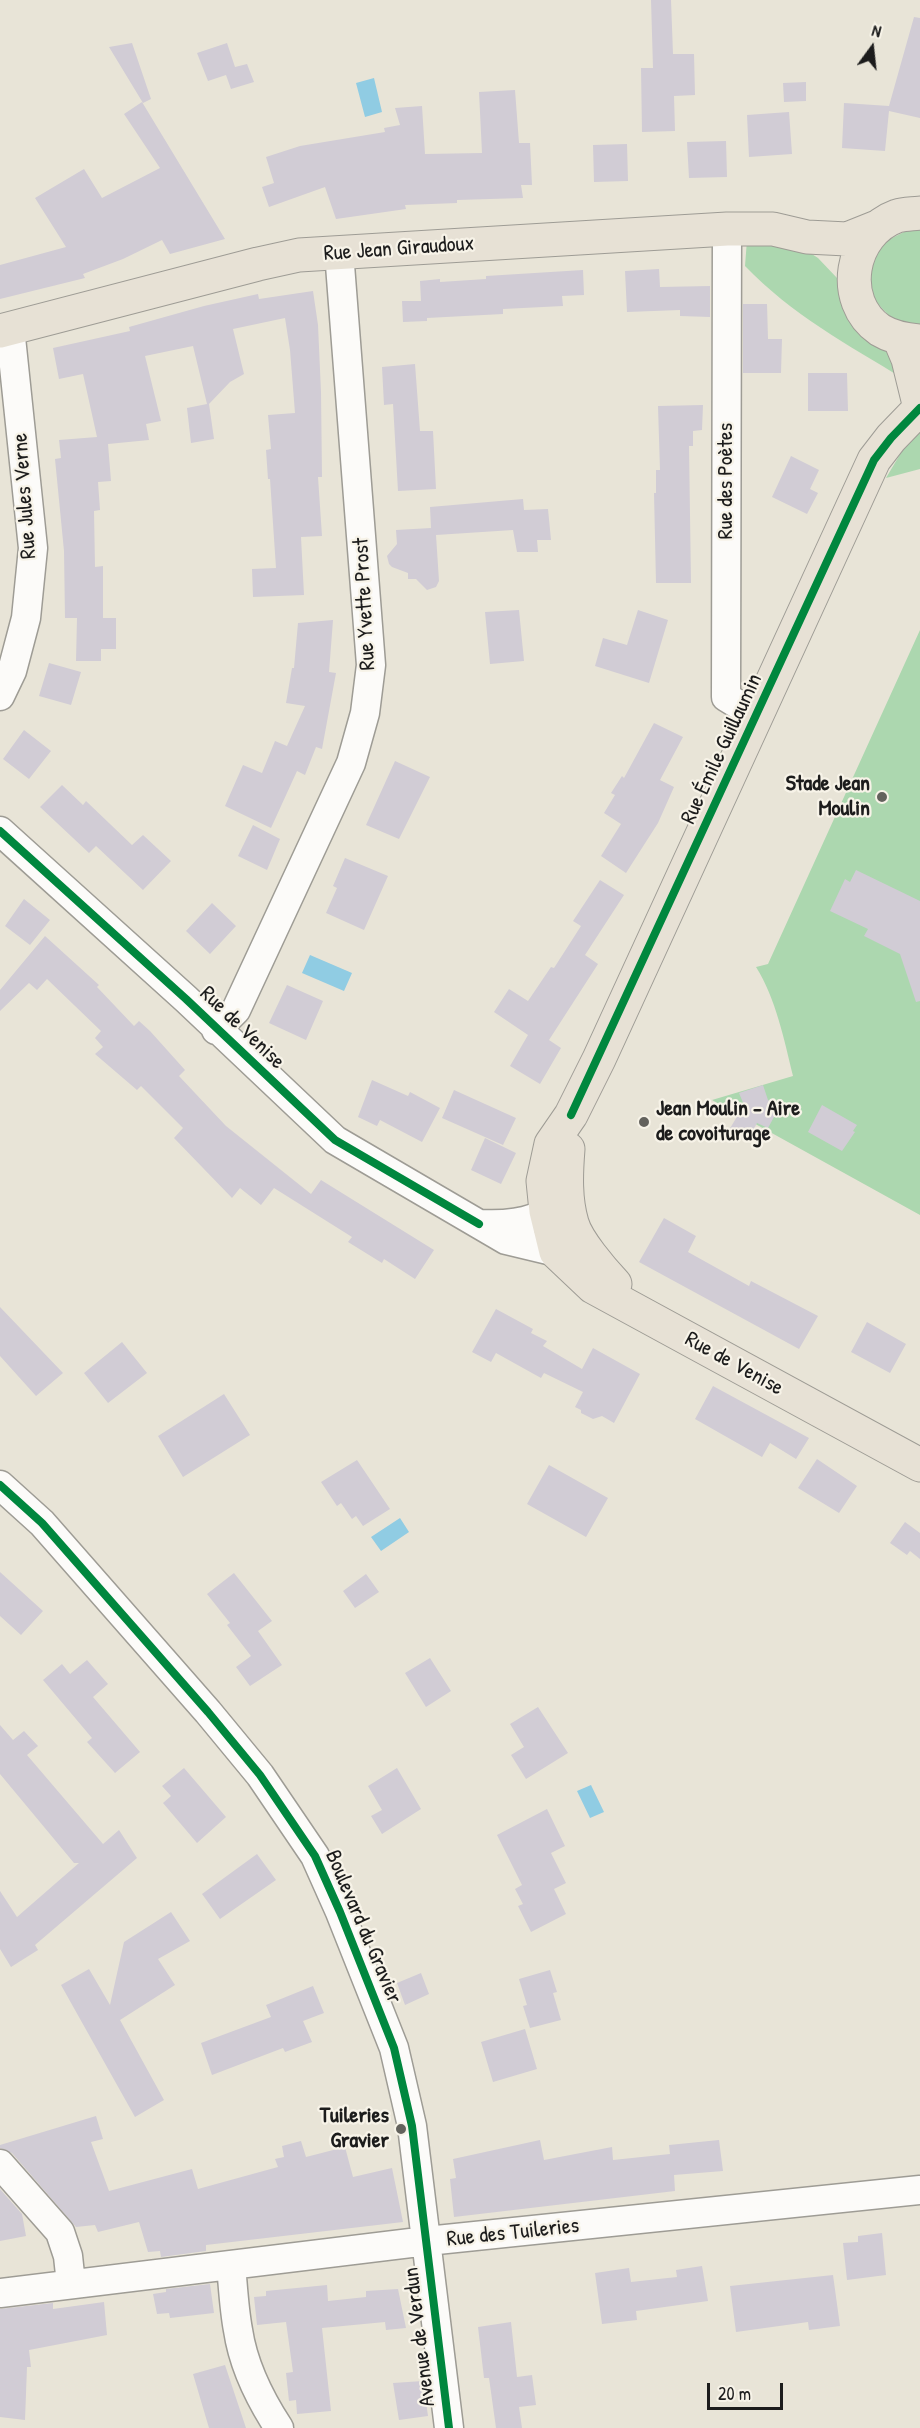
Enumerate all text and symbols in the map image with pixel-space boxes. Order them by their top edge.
north arrow [842,18,902,78]
text: N [870,19,884,42]
street label: Rue Jean Giraudoux [323,231,475,267]
street label: Rue des Poètes [713,423,739,539]
street label: Rue Jules Verne [7,432,43,560]
street label: Rue Yvette Prost [348,537,382,671]
street label: Rue Émile Guillaumin [676,670,768,828]
place label: Stade Jean Moulin [786,771,870,822]
marker: Stade Jean Moulin [875,790,889,804]
street label: Rue de Venise [194,981,290,1075]
place label: Jean Moulin - Aire de covoiturage [656,1096,800,1148]
marker: Jean Moulin - Aire de covoiturage [637,1115,651,1129]
street label: Rue de Venise [680,1326,788,1402]
street label: Boulevard du Gravier [319,1846,407,2008]
place label: Tuileries Gravier [320,2103,389,2154]
marker: Tuileries Gravier [394,2122,408,2136]
street label: Rue des Tuileries [446,2213,580,2253]
street label: Avenue de Verdun [398,2266,442,2408]
scale bar [710,2371,786,2409]
text: 20 m [718,2381,751,2406]

